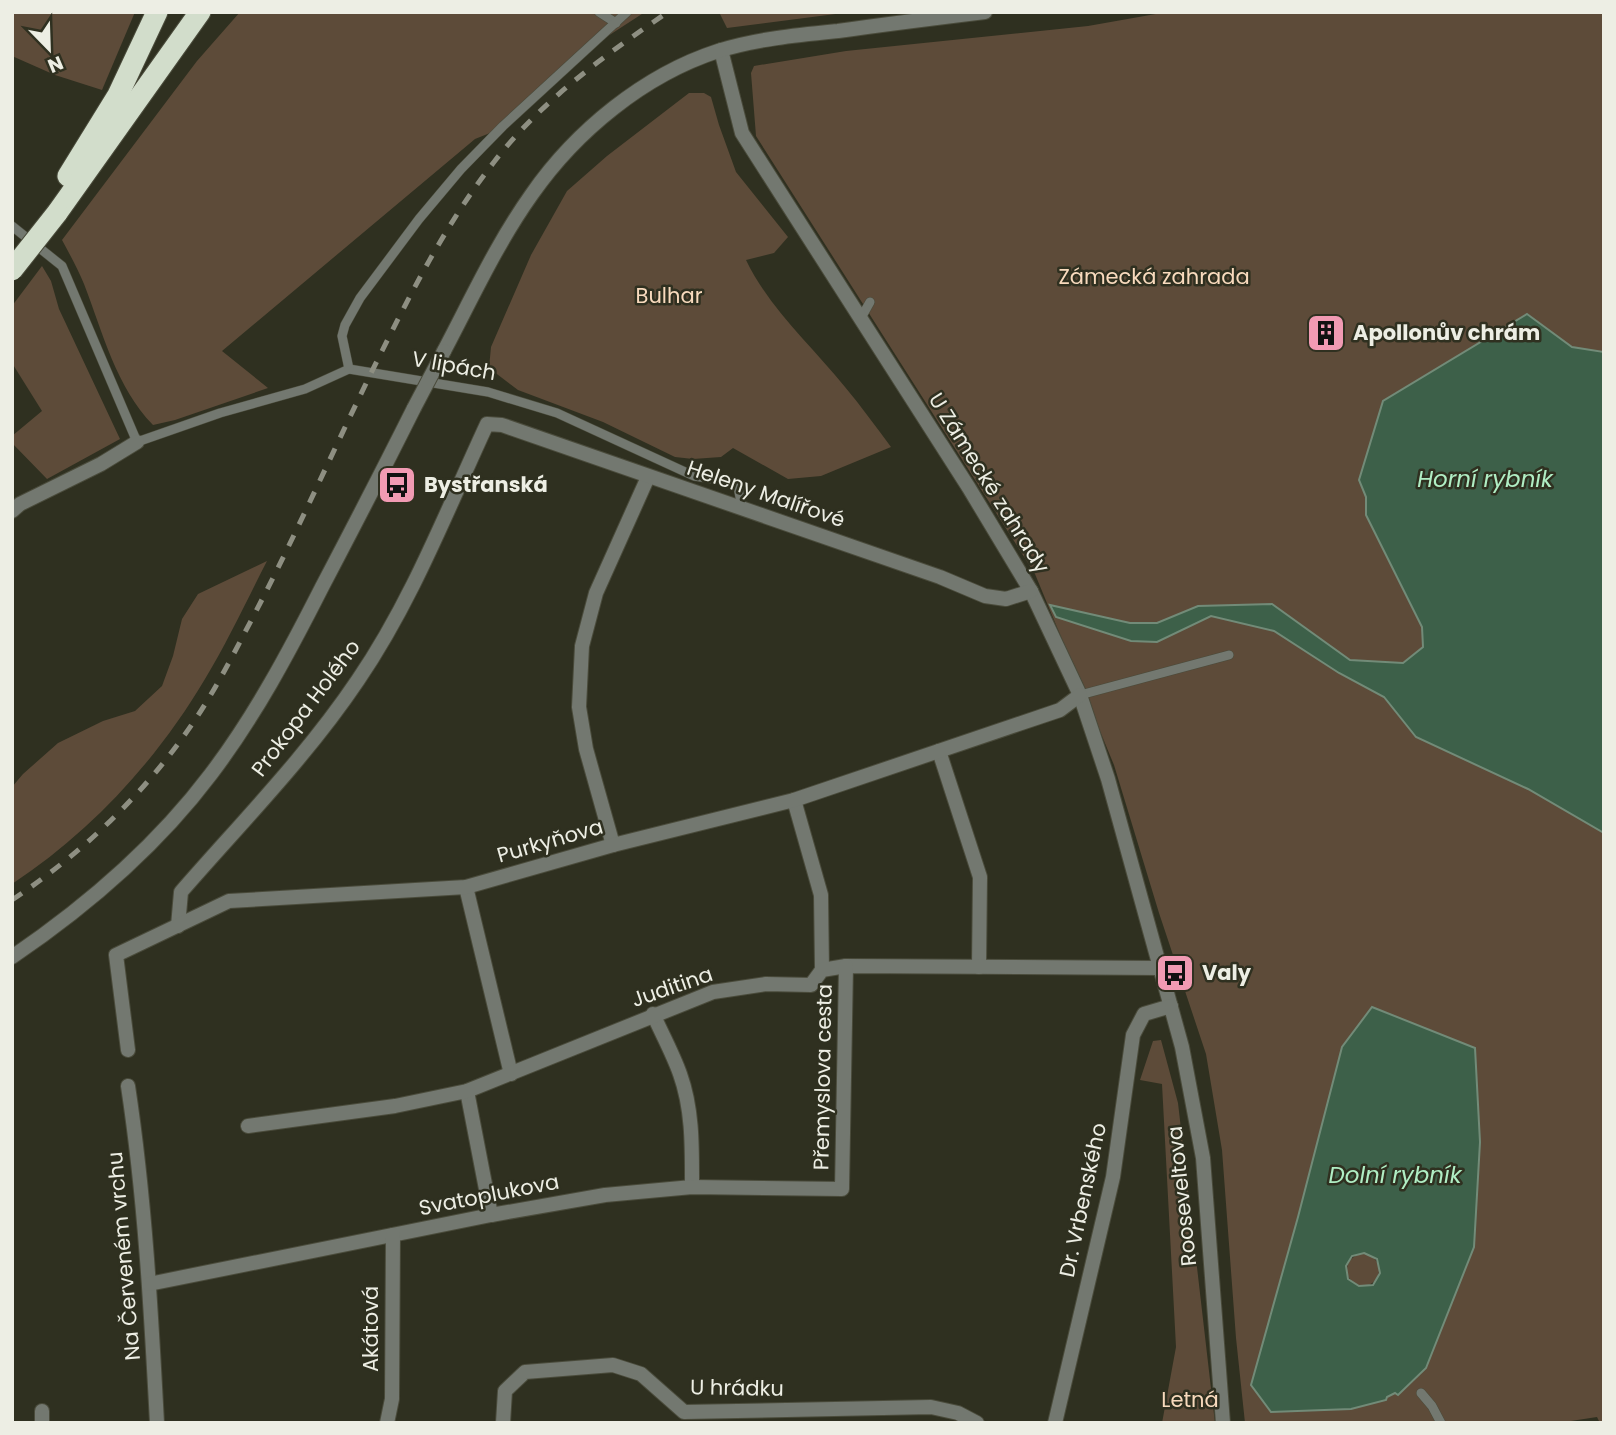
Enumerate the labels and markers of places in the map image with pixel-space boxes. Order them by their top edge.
building icon: Apollonův chrám [1305,312,1347,354]
place label: Apollonův chrám [1353,318,1540,347]
bus stop icon: Bystřanská [376,464,418,506]
place label: Bystřanská [424,470,548,499]
bus stop icon: Valy [1154,952,1196,994]
place label: Valy [1202,958,1252,987]

